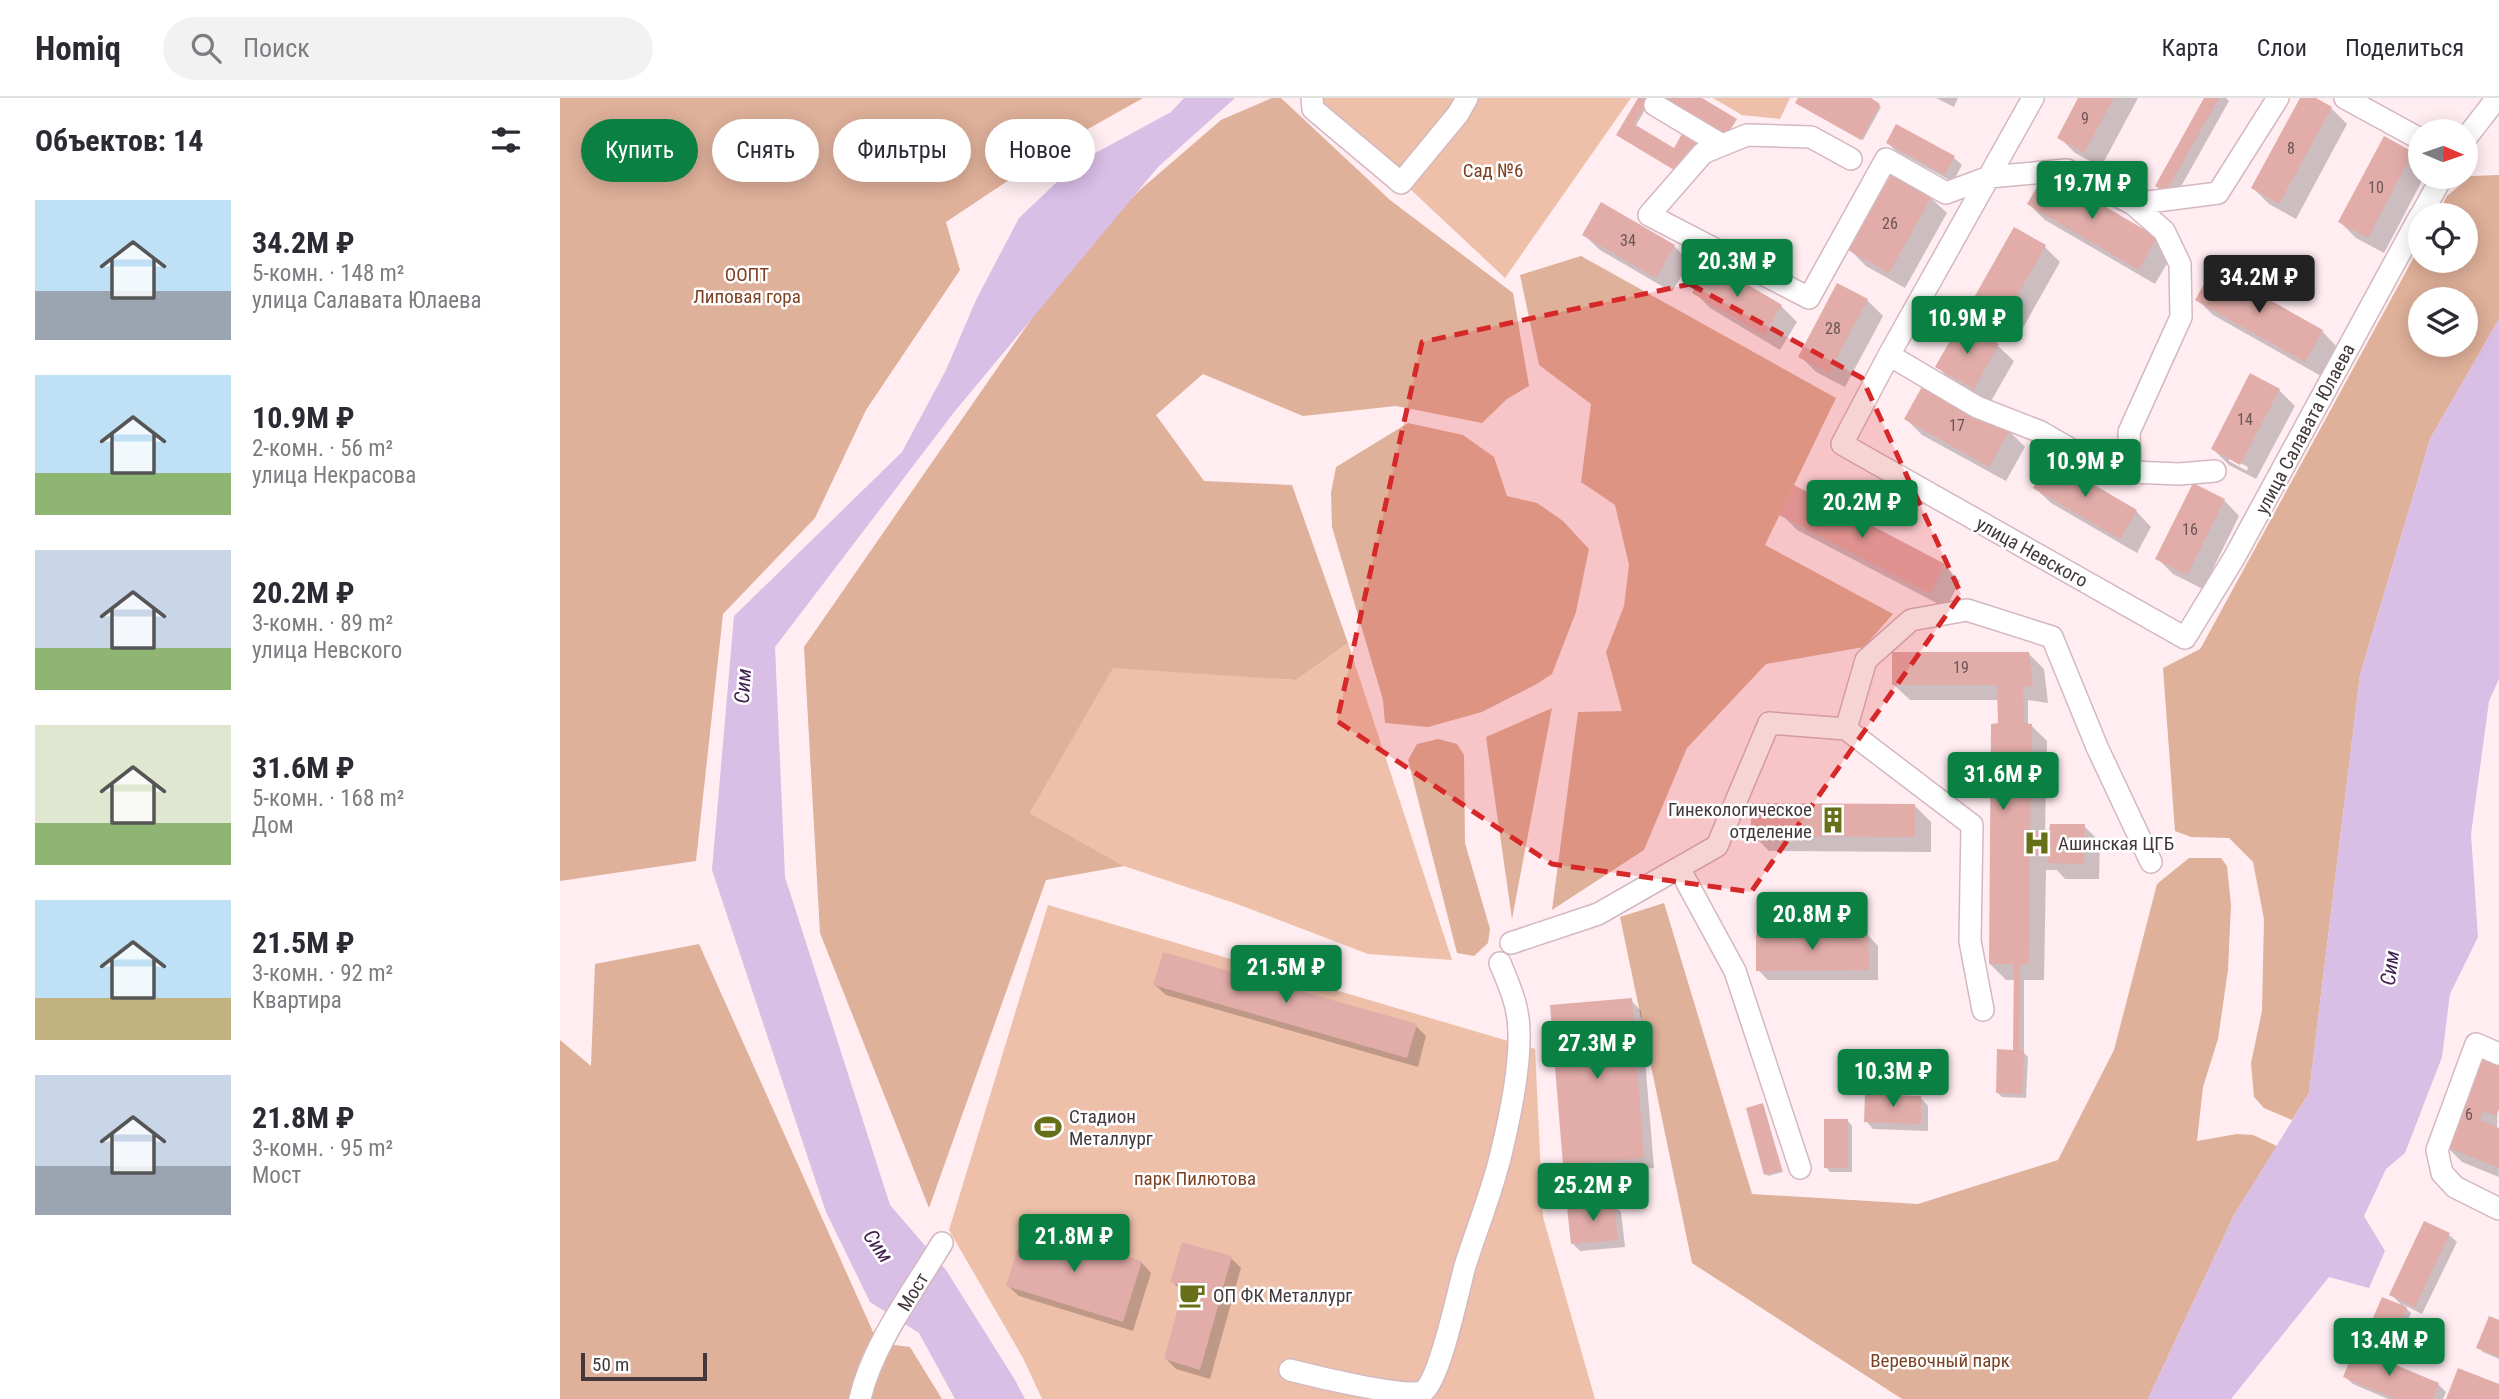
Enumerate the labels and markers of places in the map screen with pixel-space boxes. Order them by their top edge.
pin: 19.7M ₽ [2027,162,2157,221]
pin: 20.3M ₽ [1672,240,1802,299]
pin: 34.2M ₽ [2194,256,2324,315]
pin: 10.9M ₽ [1902,296,2032,356]
pin: 10.9M ₽ [2020,440,2150,499]
pin: 20.2M ₽ [1797,480,1927,540]
pin: 31.6M ₽ [1938,752,2068,812]
place label: Гинекологическое отделение [1668,798,1812,843]
building icon: Гинекологическое отделение [1818,805,1848,835]
hospital icon: Ашинская ЦГБ [2022,828,2052,858]
place label: Ашинская ЦГБ [2058,832,2174,855]
pin: 20.8M ₽ [1747,892,1877,952]
pin: 21.5M ₽ [1221,946,1351,1005]
pin: 27.3M ₽ [1532,1021,1662,1081]
pin: 10.3M ₽ [1828,1049,1958,1109]
place label: Стадион Металлург [1069,1105,1153,1150]
sports icon: Стадион Металлург [1033,1112,1063,1142]
pin: 25.2M ₽ [1528,1164,1658,1223]
pin: 21.8M ₽ [1009,1214,1139,1274]
cafe icon: ОП ФК Металлург [1177,1280,1207,1310]
place label: ОП ФК Металлург [1213,1284,1352,1307]
pin: 13.4M ₽ [2324,1318,2454,1378]

